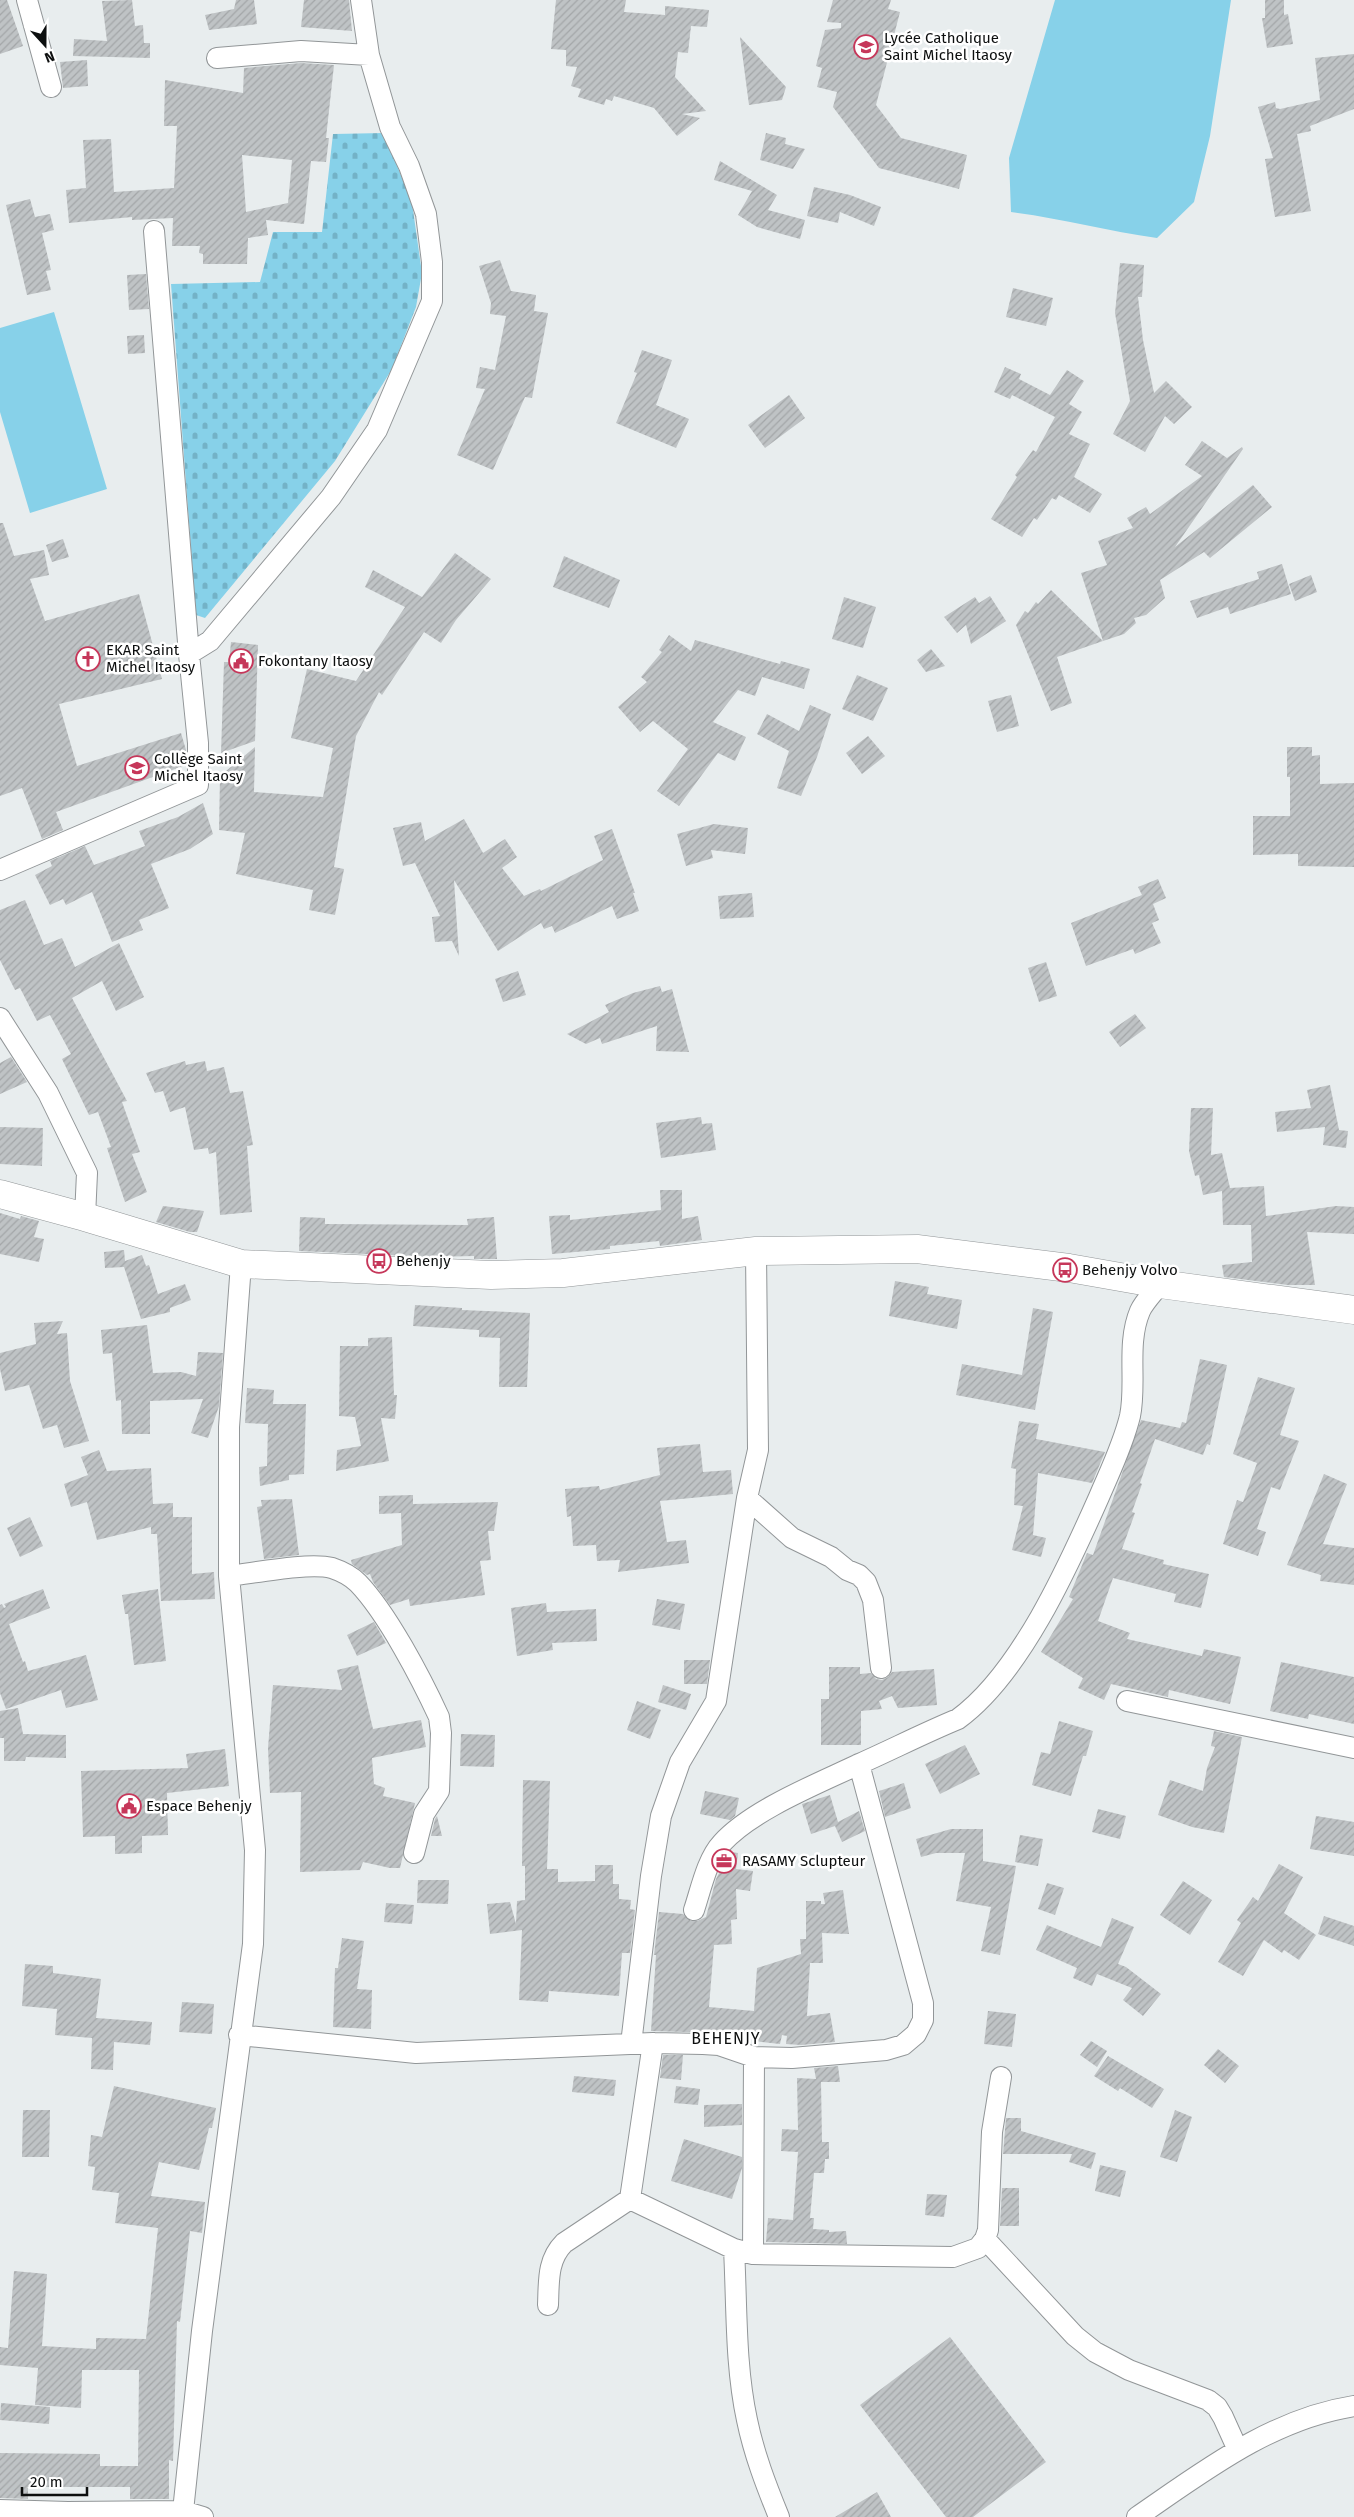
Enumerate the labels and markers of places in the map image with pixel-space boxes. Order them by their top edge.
place label: Lycée Catholique Saint Michel Itaosy [884,29,1013,64]
school or university icon: Lycée Catholique Saint Michel Itaosy [853,34,879,60]
place label: EKAR Saint Michel Itaosy [106,641,196,676]
church icon: EKAR Saint Michel Itaosy [75,646,101,672]
public building icon: Fokontany Itaosy [228,648,254,674]
place label: Fokontany Itaosy [258,652,374,670]
place label: Collège Saint Michel Itaosy [154,750,244,785]
school or university icon: Collège Saint Michel Itaosy [124,755,150,781]
bus stop icon: Behenjy [366,1248,392,1274]
place label: Behenjy [396,1252,451,1270]
bus stop icon: Behenjy Volvo [1052,1257,1078,1283]
place label: Behenjy Volvo [1082,1261,1178,1279]
public building icon: Espace Behenjy [116,1793,142,1819]
place label: Espace Behenjy [146,1797,252,1815]
office icon: RASAMY Sclupteur [711,1848,737,1874]
place label: RASAMY Sclupteur [742,1852,865,1870]

